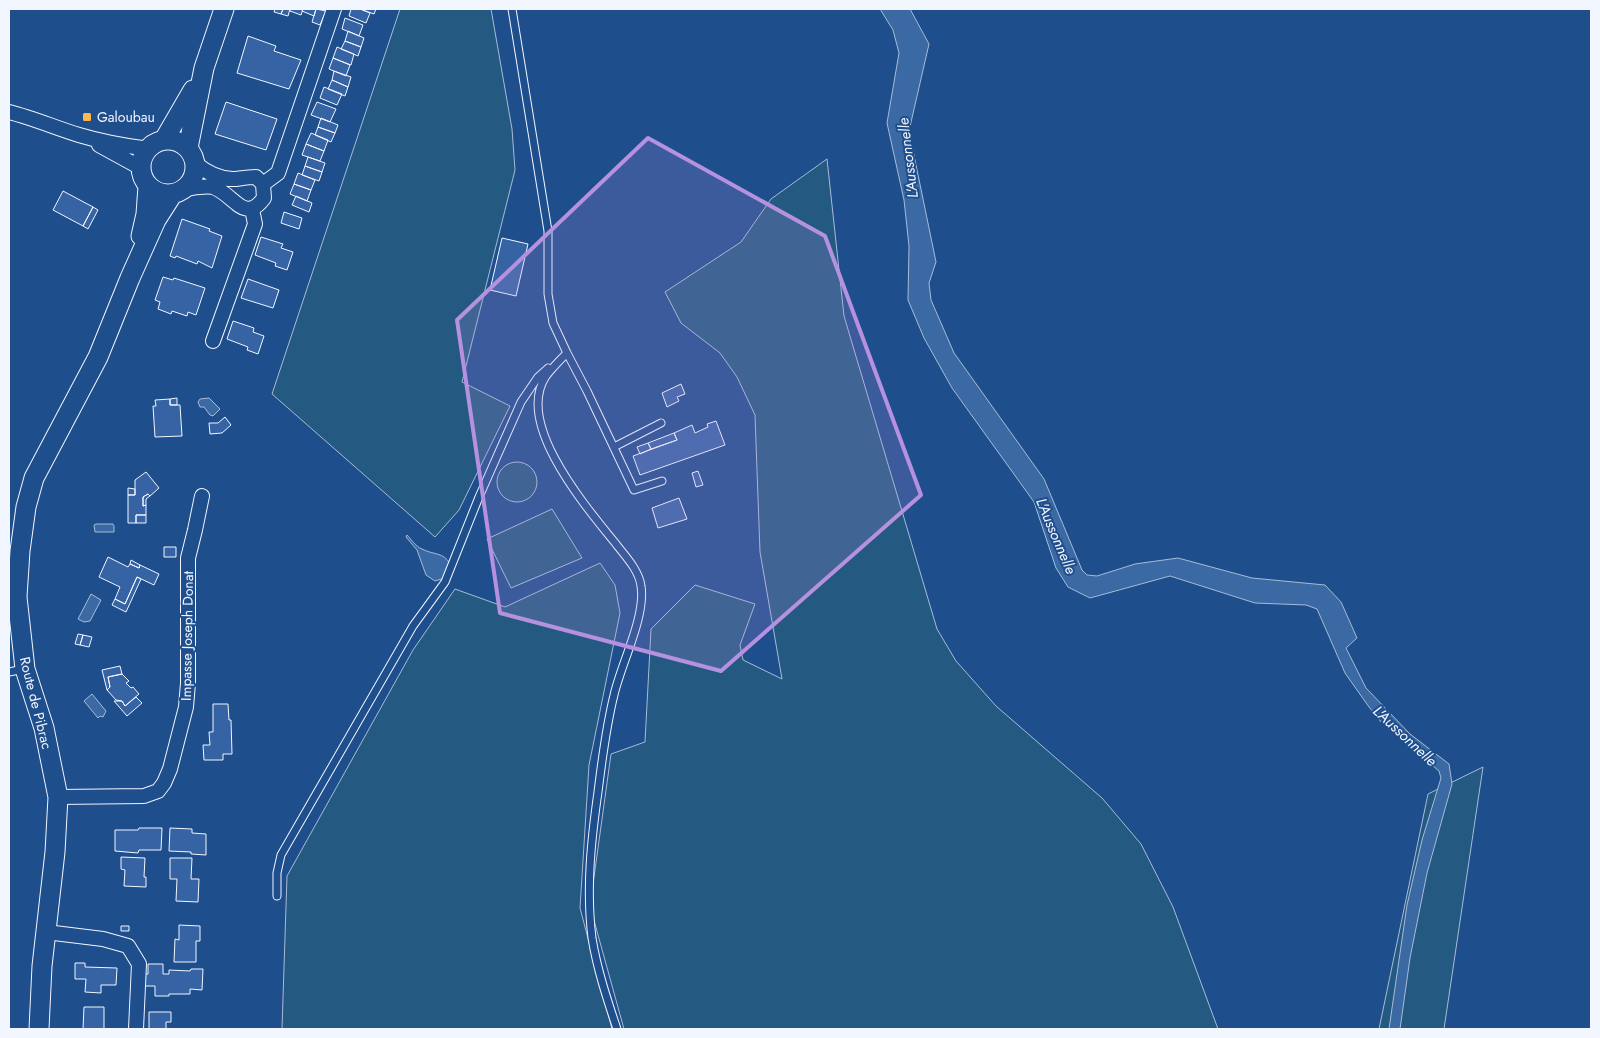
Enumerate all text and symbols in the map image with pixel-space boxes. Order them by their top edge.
place label: Galoubau [97,107,155,127]
marker: Galoubau [81,111,93,123]
water label: L'Aussonnelle [892,116,924,199]
water label: L'Aussonnelle [1030,495,1082,578]
street label: Impasse Joseph Donat [176,570,198,701]
street label: Route de Pibrac [15,655,57,751]
water label: L'Aussonnelle [1368,700,1442,772]

